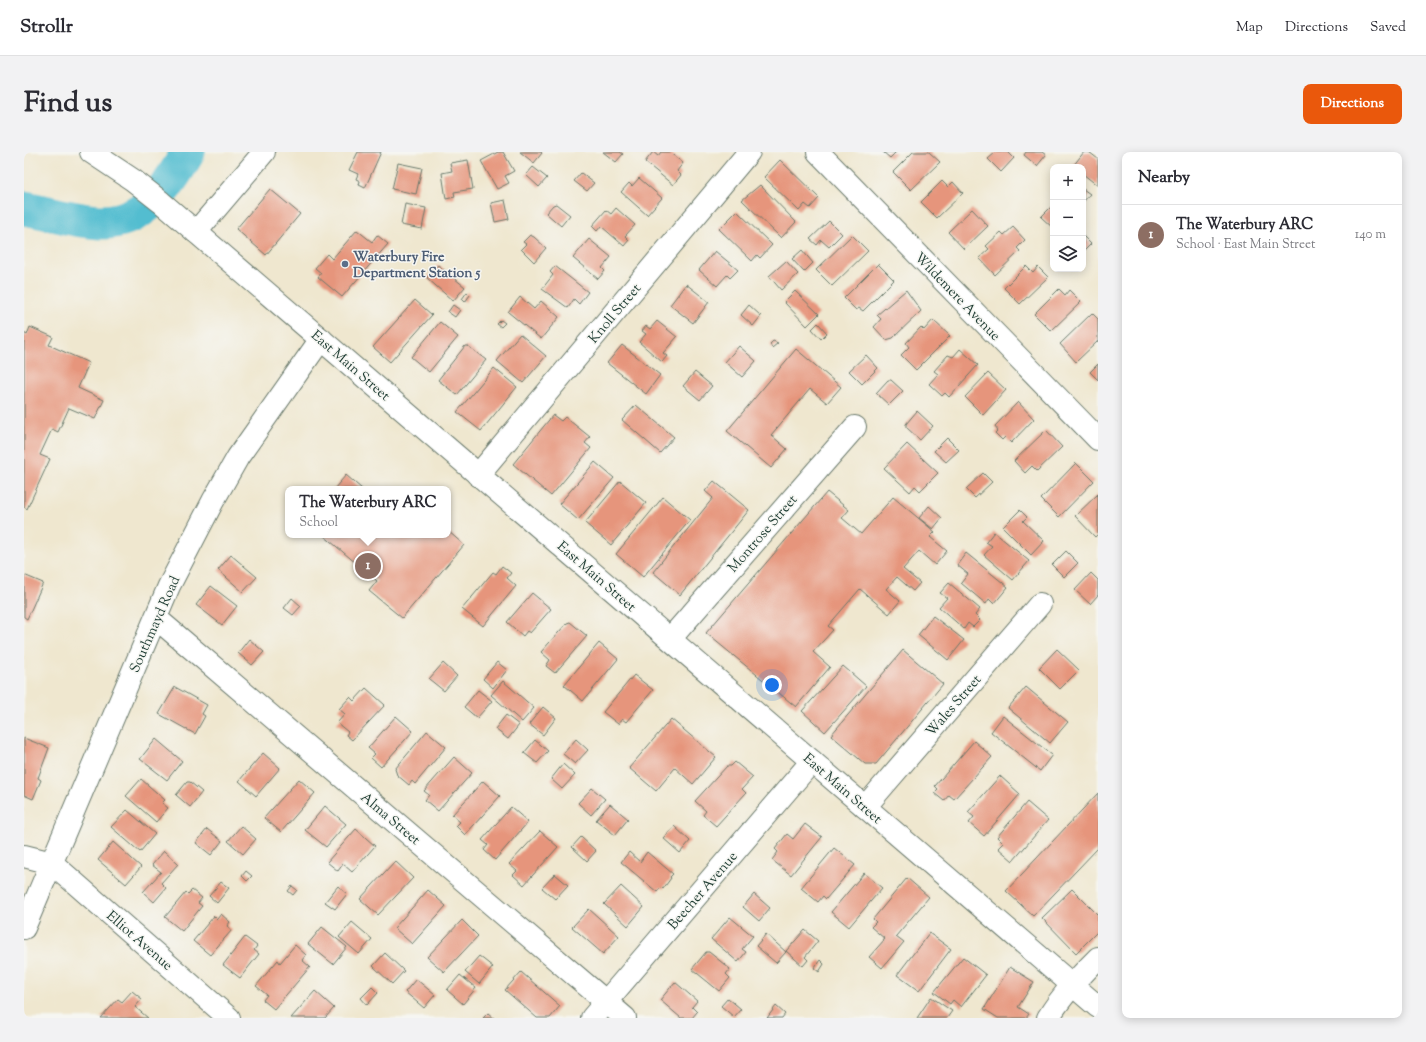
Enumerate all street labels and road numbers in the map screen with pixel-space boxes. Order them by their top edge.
street label: Wildemere Avenue [909,249,1004,346]
street label: Knoll Street [584,280,647,349]
street label: East Main Street [306,327,394,407]
street label: Montrose Street [724,491,803,578]
street label: East Main Street [552,538,640,618]
street label: Southmayd Road [126,573,186,676]
street label: Wales Street [922,671,987,742]
street label: East Main Street [798,750,886,830]
street label: Alma Street [356,789,424,851]
street label: Beecher Avenue [664,848,743,935]
street label: Elliot Avenue [101,907,176,976]

